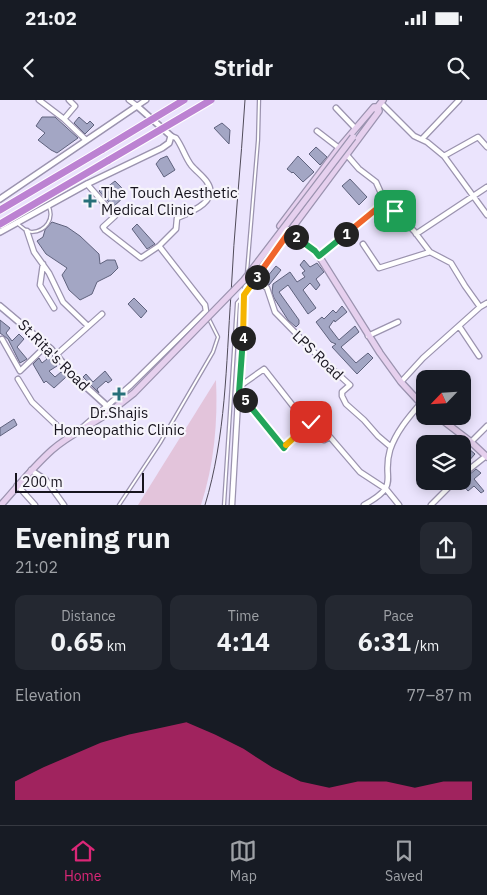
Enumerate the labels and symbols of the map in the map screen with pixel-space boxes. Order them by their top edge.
place label: The Touch Aesthetic Medical Clinic [101,183,238,219]
pin [374,190,416,232]
marker: The Touch Aesthetic Medical Clinic [83,194,97,208]
pin: 1 [334,222,358,246]
pin: 2 [284,224,308,250]
pin: 3 [244,264,270,290]
street label: St.Rita's Road [14,315,94,395]
pin: 4 [230,326,256,350]
street label: LPS Road [289,326,347,384]
north arrow [416,370,471,425]
marker: Dr.Shajis Homeopathic Clinic [112,387,126,401]
pin: 5 [232,388,258,412]
pin [290,401,332,443]
place label: Dr.Shajis Homeopathic Clinic [53,403,185,439]
scale bar [15,470,144,493]

